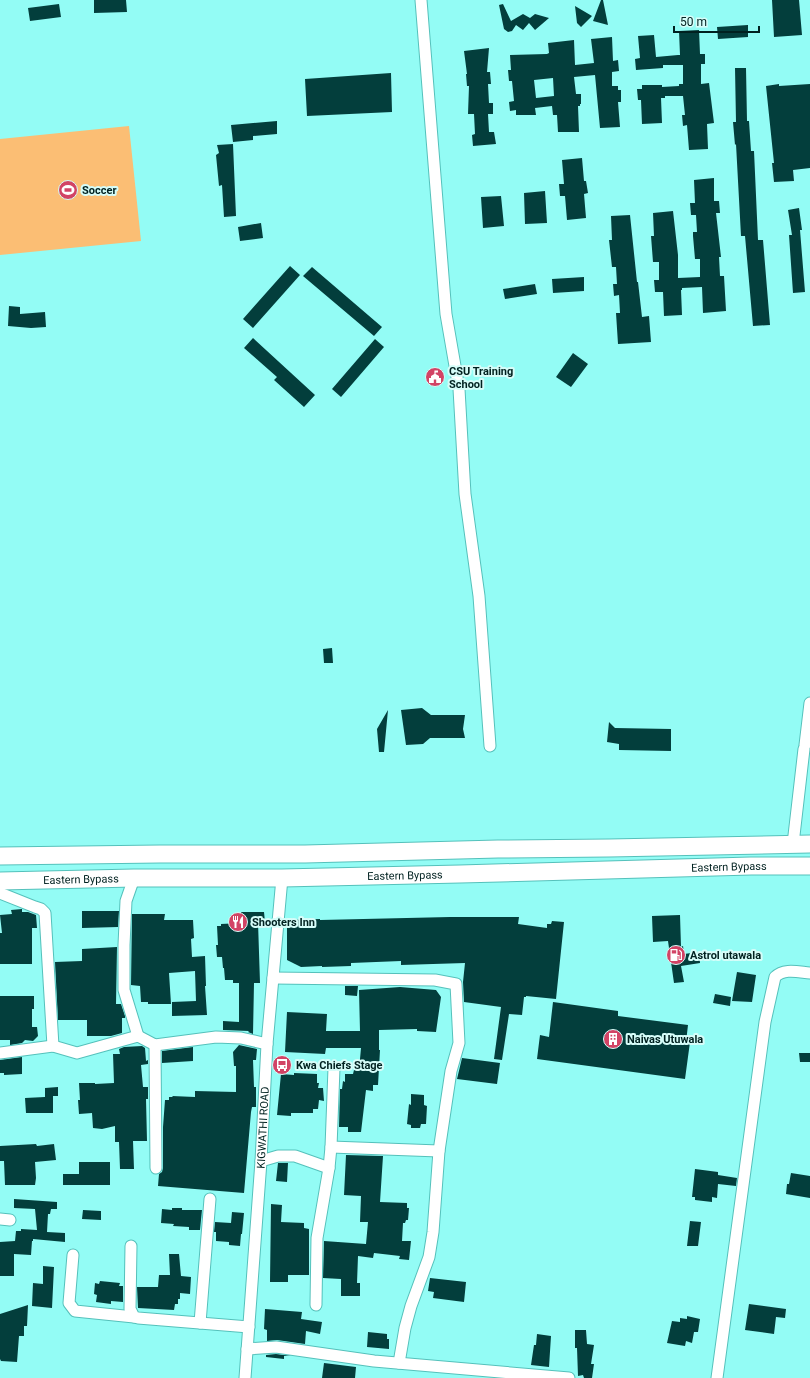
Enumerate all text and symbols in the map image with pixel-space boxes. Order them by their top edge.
scale bar [674,8,759,34]
text: 50 m [680,15,707,29]
sports icon: Soccer [57,179,79,201]
place label: Soccer [82,184,116,197]
place label: CSU Training School [449,365,513,391]
public building icon: CSU Training School [424,366,446,388]
street label: Eastern Bypass [691,860,767,874]
street label: Eastern Bypass [367,868,443,883]
street label: Eastern Bypass [43,872,119,887]
restaurant icon: Shooters Inn [227,911,249,933]
place label: Shooters Inn [252,916,315,929]
fuel station icon: Astrol utawala [665,944,687,966]
place label: Astrol utawala [690,949,761,962]
building icon: Naivas Utuwala [602,1028,624,1050]
place label: Naivas Utuwala [627,1033,703,1046]
bus stop icon: Kwa Chiefs Stage [271,1054,293,1076]
place label: Kwa Chiefs Stage [296,1059,383,1072]
street label: KIGWATHI ROAD [254,1086,271,1169]

